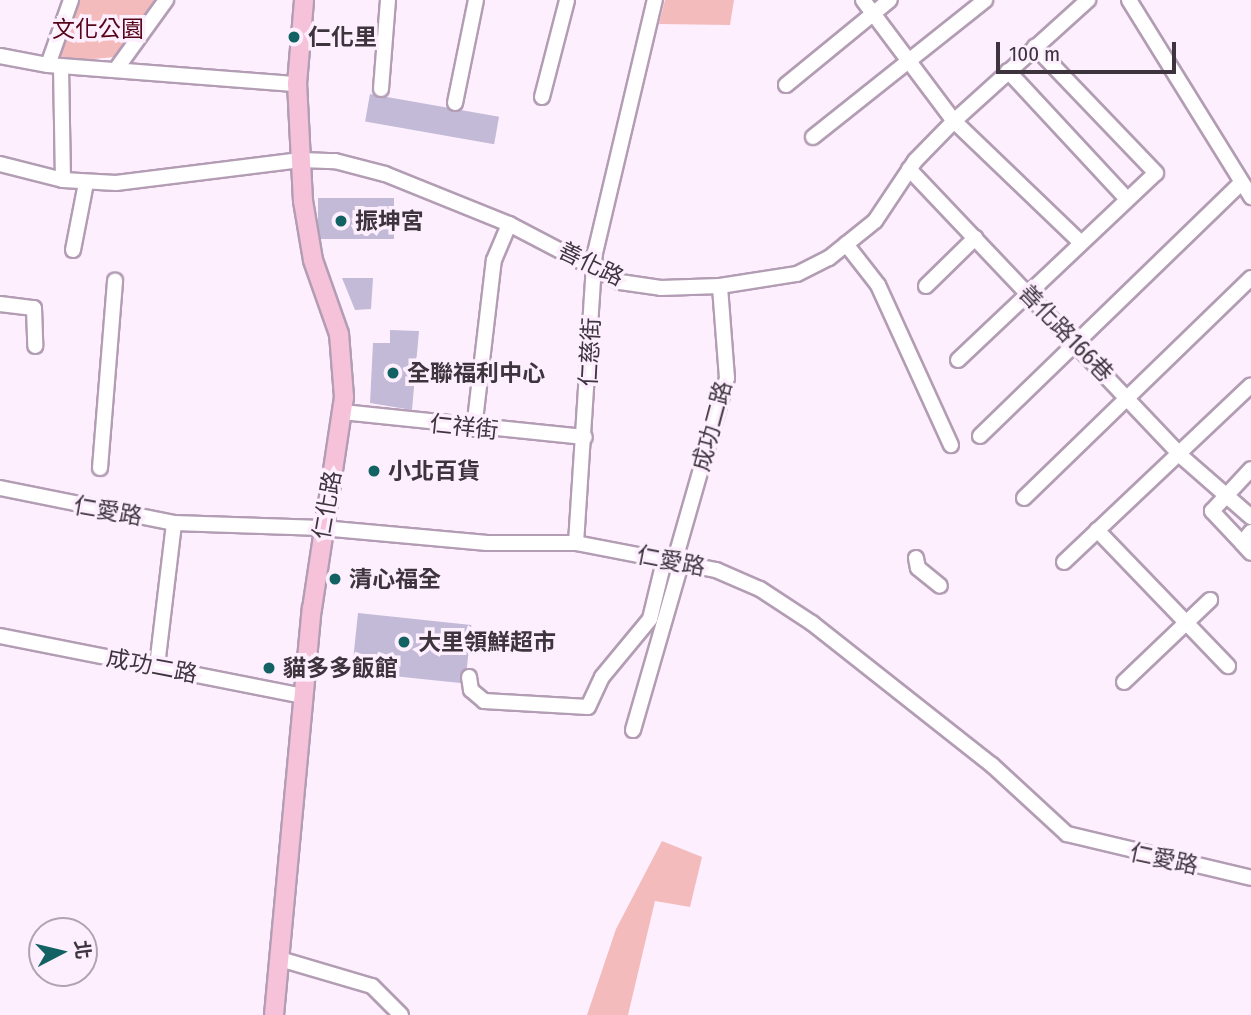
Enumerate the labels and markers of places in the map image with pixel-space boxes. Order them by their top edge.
place label: 仁化里 [308,23,377,51]
marker: 仁化里 [286,29,302,45]
place label: 振坤宮 [355,207,424,235]
marker: 振坤宮 [333,213,349,229]
place label: 全聯福利中心 [407,359,545,387]
marker: 全聯福利中心 [385,365,401,381]
place label: 小北百貨 [388,457,480,485]
marker: 小北百貨 [366,463,382,479]
place label: 清心福全 [349,565,441,593]
marker: 清心福全 [327,571,343,587]
place label: 大里領鮮超市 [418,628,556,656]
marker: 大里領鮮超市 [396,634,412,650]
place label: 貓多多飯館 [283,654,398,682]
marker: 貓多多飯館 [261,660,277,676]

